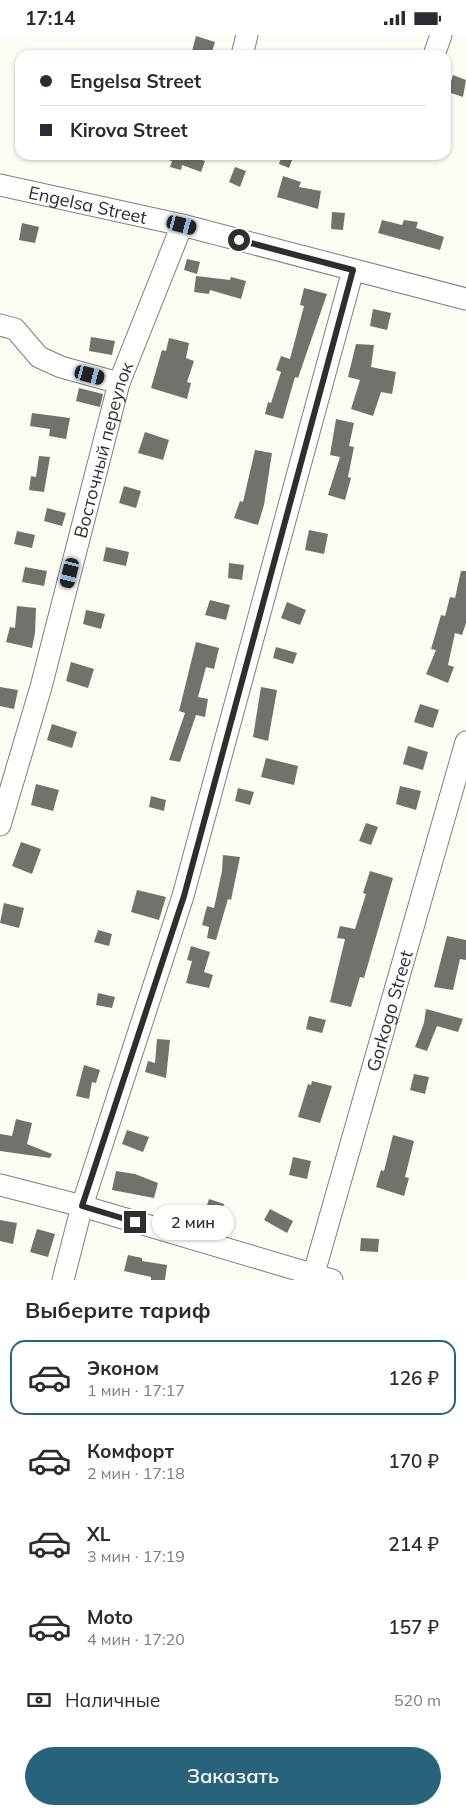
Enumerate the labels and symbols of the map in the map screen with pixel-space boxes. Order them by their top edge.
street label: Engelsa Street [27,180,149,228]
car [165,214,198,236]
route start [228,229,250,251]
street label: Восточный переулок [68,358,138,540]
car [73,364,106,386]
car [59,557,80,589]
street label: Gorkogo Street [361,948,417,1074]
callout: 2 мин [152,1205,235,1239]
route end [124,1211,146,1233]

